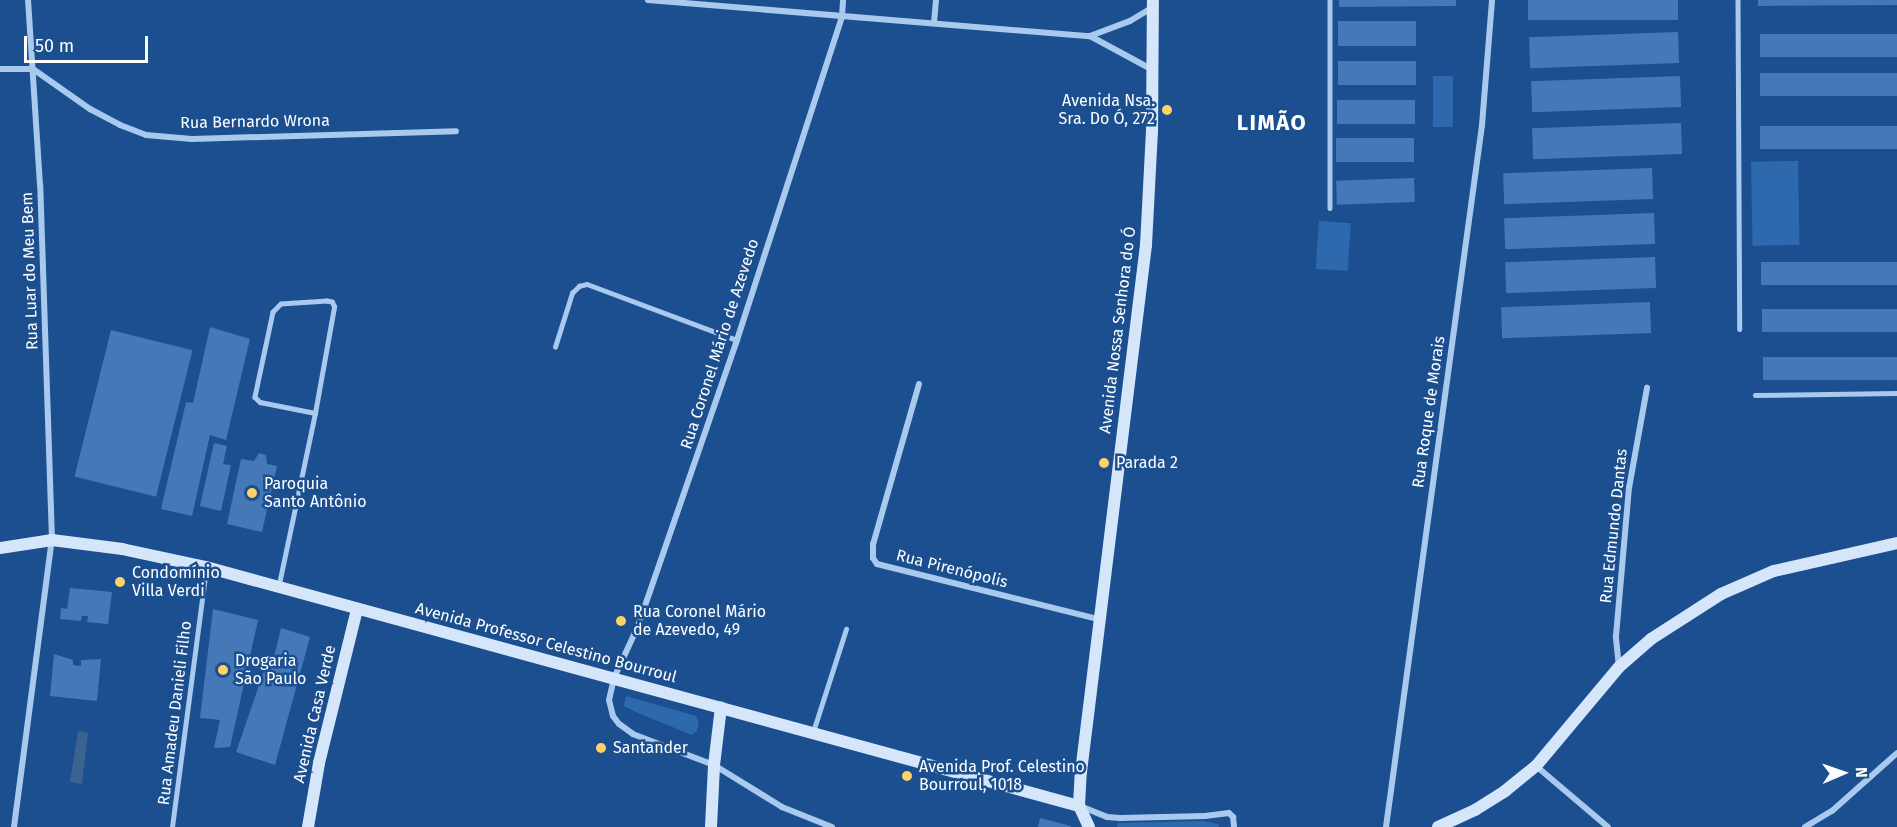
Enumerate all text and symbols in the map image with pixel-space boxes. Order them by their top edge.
scale bar [27,24,152,62]
text: 50 m [35,35,74,57]
place label: Avenida Nsa. Sra. Do Ó, 272 [1059,91,1155,129]
marker: Avenida Nsa. Sra. Do Ó, 272 [1160,103,1174,117]
district label: LIMÃO [1237,110,1307,136]
street label: Rua Bernardo Wrona [180,111,330,133]
street label: Rua Luar do Meu Bem [18,192,42,350]
street label: Avenida Nossa Senhora do Ó [1096,225,1140,435]
street label: Rua Coronel Mário de Azevedo [677,236,763,452]
street label: Rua Roque de Morais [1409,335,1449,489]
street label: Rua Edmundo Dantas [1596,448,1632,604]
place label: Parada 2 [1116,453,1178,473]
marker: Parada 2 [1097,456,1111,470]
place label: Paroquia Santo Antônio [264,474,367,512]
marker: Paroquia Santo Antônio [245,486,259,500]
street label: Rua Pirenópolis [894,546,1010,592]
place label: Condomínio Villa Verdi [132,563,220,601]
marker: Condomínio Villa Verdi [113,575,127,589]
street label: Avenida Professor Celestino Bourroul [413,599,679,687]
place label: Rua Coronel Mário de Azevedo, 49 [633,602,766,640]
marker: Rua Coronel Mário de Azevedo, 49 [614,614,628,628]
street label: Rua Amadeu Danieli Filho [154,620,196,806]
street label: Avenida Casa Verde [290,643,340,785]
place label: Drogaria São Paulo [235,651,306,689]
marker: Drogaria São Paulo [216,663,230,677]
place label: Santander [613,738,688,758]
marker: Santander [594,741,608,755]
north arrow [1813,743,1873,803]
place label: Avenida Prof. Celestino Bourroul, 1018 [919,757,1085,795]
text: N [1852,767,1871,778]
marker: Avenida Prof. Celestino Bourroul, 1018 [900,769,914,783]

